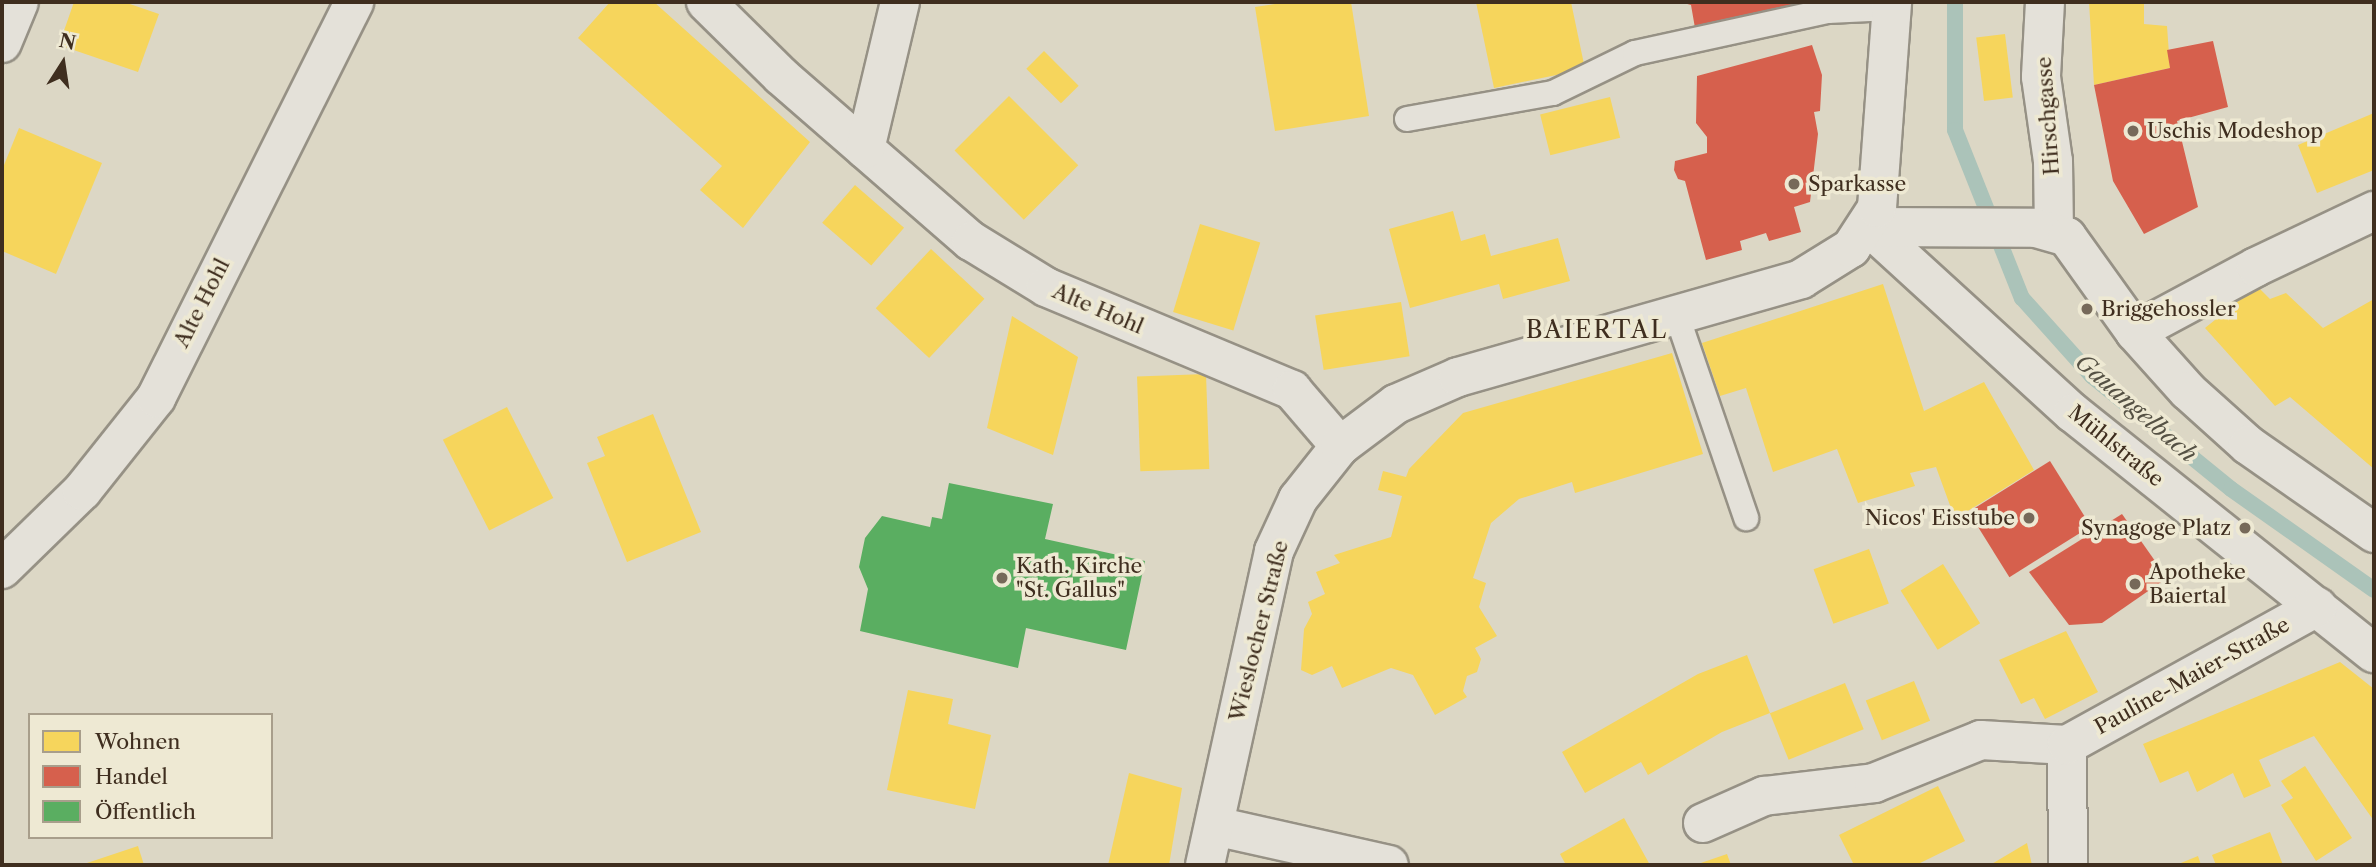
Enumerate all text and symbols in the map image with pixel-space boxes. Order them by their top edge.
north arrow [28,28,98,98]
text: N [57,29,78,55]
street label: Hirschgasse [2031,56,2065,176]
place label: Uschis Modeshop [2147,118,2323,144]
marker: Uschis Modeshop [2125,123,2141,139]
place label: Sparkasse [1808,171,1906,197]
marker: Sparkasse [1786,176,1802,192]
street label: Alte Hohl [169,254,235,352]
street label: Alte Hohl [1049,279,1147,339]
place label: Briggehossler [2101,296,2236,322]
marker: Briggehossler [2079,301,2095,317]
district label: BAIERTAL [1527,316,1667,344]
water label: Gauangelbach [2070,348,2202,468]
street label: Mühlstraße [2063,400,2169,492]
place label: Nicos' Eisstube [1864,505,2015,531]
marker: Nicos' Eisstube [2021,510,2037,526]
place label: Synagoge Platz [2081,515,2231,541]
marker: Synagoge Platz [2237,520,2253,536]
street label: Wieslocher Straße [1224,538,1294,724]
place label: Kath. Kirche "St. Gallus" [1016,553,1142,603]
place label: Apotheke Baiertal [2149,559,2246,609]
marker: Kath. Kirche "St. Gallus" [994,570,1010,586]
marker: Apotheke Baiertal [2127,576,2143,592]
street label: Pauline-Maier-Straße [2090,612,2294,740]
legend [28,713,273,839]
text: Wohnen [95,729,180,754]
text: Handel [95,764,168,789]
text: Öffentlich [95,799,196,824]

